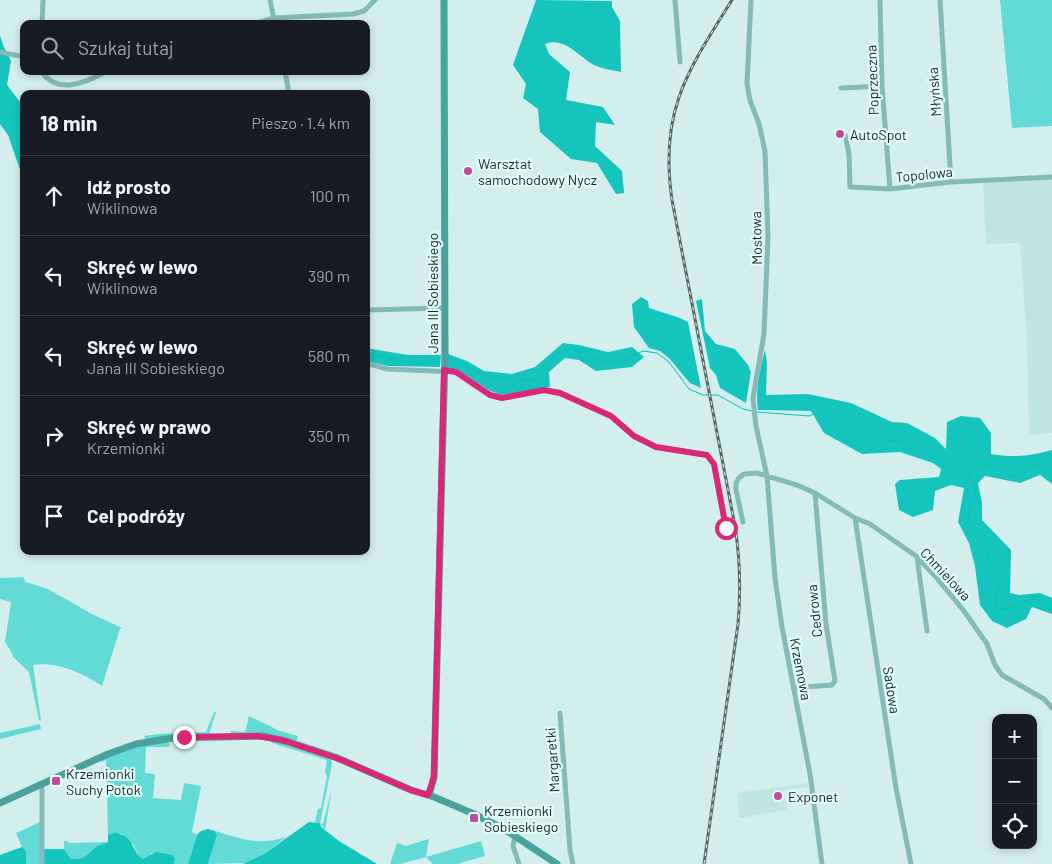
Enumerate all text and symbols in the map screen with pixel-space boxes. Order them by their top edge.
search box [20,20,370,75]
icon: search [38,34,66,62]
text: Szukaj tutaj [78,36,174,59]
street label: Poprzeczna [862,44,882,116]
street label: Młyńska [924,67,944,117]
text: 18 min [40,110,97,135]
text: Pieszo · 1.4 km [251,113,350,132]
place label: AutoSpot [850,126,907,143]
marker: AutoSpot [834,128,846,140]
place label: Warsztat samochodowy Nycz [478,155,597,188]
street label: Topolowa [894,163,954,185]
marker: Warsztat samochodowy Nycz [462,165,474,177]
text: Idź prosto [87,175,171,198]
icon: ahead [40,182,68,210]
text: 100 m [310,186,350,205]
text: Wiklinowa [87,198,157,217]
street label: Mostowa [747,211,765,265]
street label: Jana III Sobieskiego [424,233,441,353]
text: Skręć w lewo [87,255,198,278]
icon: left [40,262,68,290]
text: 390 m [308,266,350,285]
text: Wiklinowa [87,278,157,297]
text: Skręć w lewo [87,335,198,358]
icon: left [40,342,68,370]
text: 580 m [308,346,350,365]
text: Jana III Sobieskiego [87,358,225,377]
text: Skręć w prawo [87,415,211,438]
icon: right [40,422,68,450]
text: 350 m [308,426,350,445]
text: Krzemionki [87,438,165,457]
icon: arrive [40,502,68,530]
text: Cel podróży [87,504,185,527]
route start [715,517,738,540]
street label: Chmielowa [917,544,975,604]
street label: Cedrowa [803,584,825,638]
street label: Krzemowa [787,636,815,702]
street label: Sadowa [880,665,904,715]
map controls [992,714,1037,849]
button: + [992,714,1037,759]
route end [173,726,196,749]
street label: Margaretki [541,727,563,793]
button: − [992,759,1037,804]
place label: Krzemionki Suchy Potok [66,765,141,798]
marker: Krzemionki Suchy Potok [50,775,62,787]
place label: Exponet [788,788,838,805]
marker: Exponet [772,790,784,802]
place label: Krzemionki Sobieskiego [484,802,558,835]
button: locate [992,804,1037,849]
marker: Krzemionki Sobieskiego [468,812,480,824]

